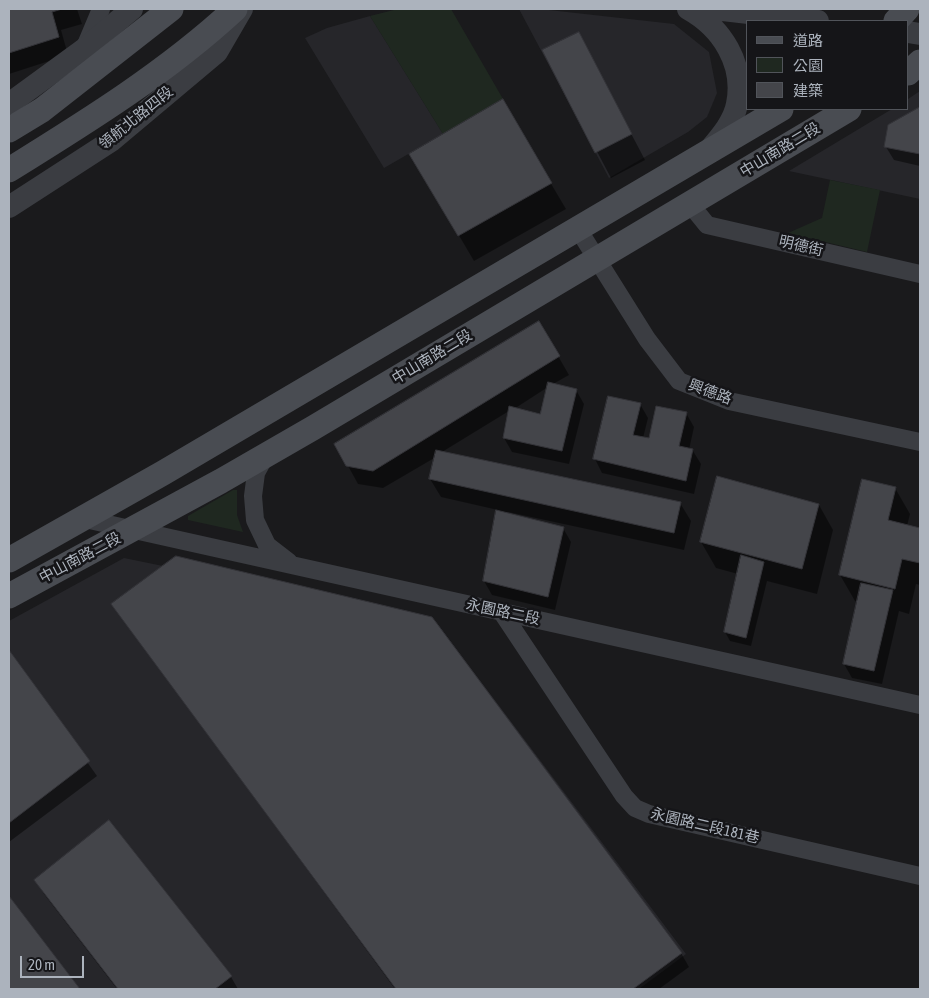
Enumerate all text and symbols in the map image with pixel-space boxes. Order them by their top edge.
legend [746,20,909,110]
text: 道路 [793,32,823,49]
text: 公園 [793,57,823,74]
text: 建築 [793,82,823,99]
street label: 領航北路四段 [95,83,177,153]
street label: 中山南路二段 [737,119,823,181]
street label: 明德街 [777,232,825,260]
street label: 中山南路二段 [389,326,475,388]
street label: 興德路 [686,376,734,408]
street label: 中山南路二段 [36,529,124,587]
street label: 永園路二段 [464,595,542,629]
street label: 永園路二段181巷 [649,805,761,847]
scale bar [22,946,86,978]
text: 20 m [28,956,55,973]

